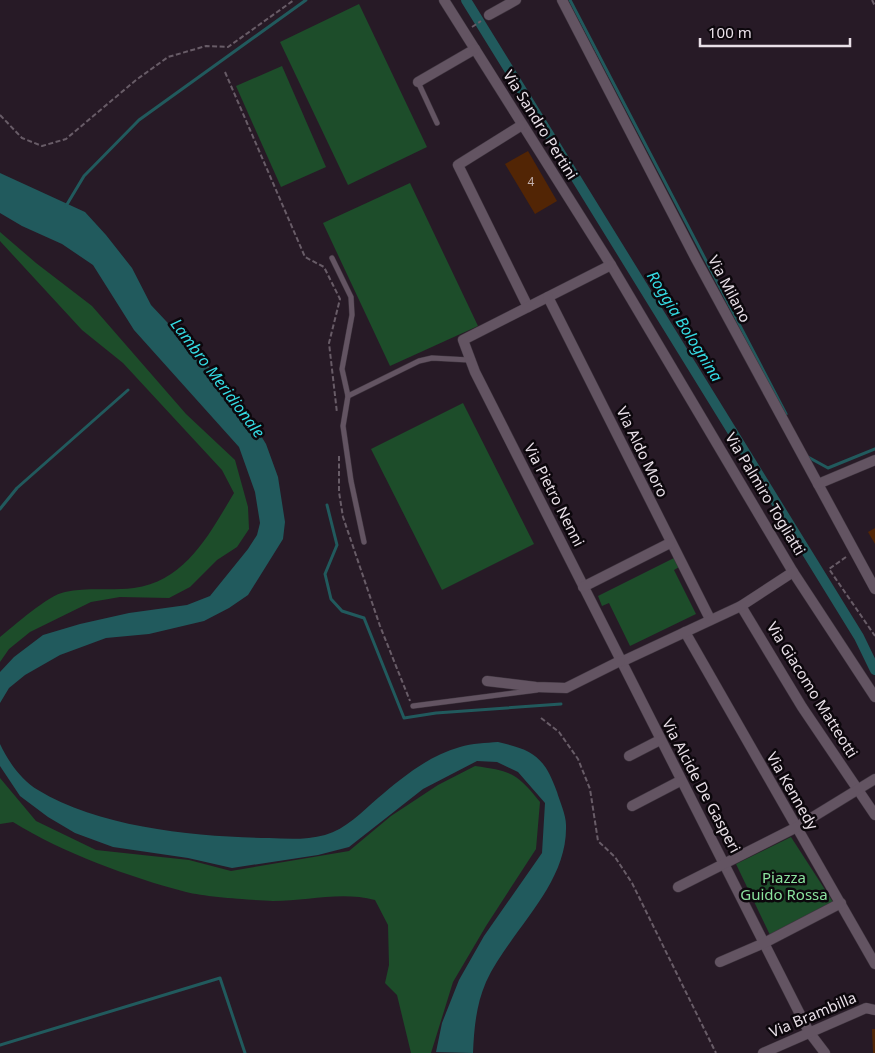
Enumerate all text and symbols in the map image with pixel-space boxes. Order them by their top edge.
scale bar [700,15,850,47]
text: 100 m [708,22,752,42]
street label: Via Sandro Pertini [499,66,583,183]
house number: 4 [528,173,535,190]
street label: Via Milano [704,251,756,326]
water label: Roggia Bolognina [642,266,728,386]
water label: Lambro Meridionale [166,314,270,442]
street label: Via Aldo Moro [612,403,673,500]
street label: Via Palmiro Togliatti [721,428,810,559]
street label: Via Pietro Nenni [520,440,589,549]
street label: Via Giacomo Matteotti [763,618,863,761]
street label: Via Alcide De Gasperi [658,715,746,856]
street label: Via Kennedy [763,748,823,833]
park label: Piazza Guido Rossa [740,867,828,904]
street label: Via Brambilla [766,987,859,1041]

